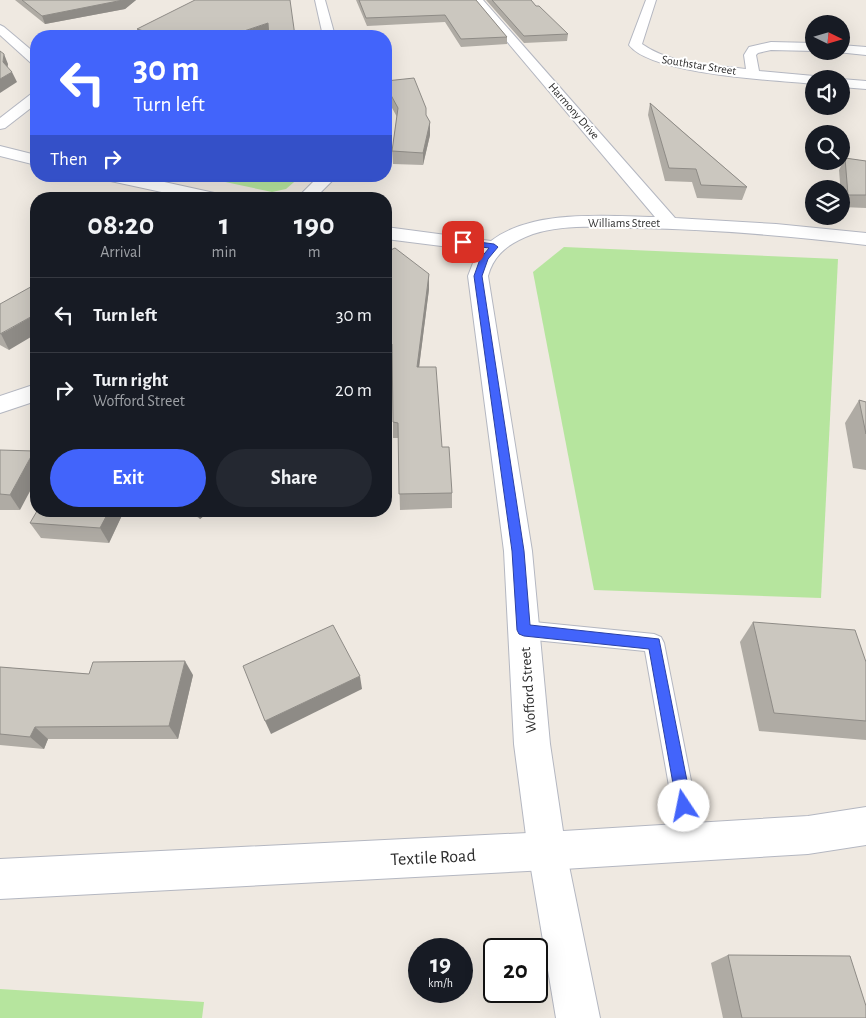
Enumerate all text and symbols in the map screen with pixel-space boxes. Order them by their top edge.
north arrow [805,15,850,60]
map controls [805,15,850,225]
icon: left [50,50,115,115]
text: 30 m [133,52,200,87]
street label: Southstar Street [661,53,737,77]
button: sound [805,70,850,115]
street label: Harmony Drive [546,80,602,142]
text: Turn left [133,93,205,115]
button: search [805,125,850,170]
icon: right [98,145,126,173]
text: Then [50,150,88,169]
button: layers [805,180,850,225]
text: 08:20 [87,210,154,240]
text: 1 [219,210,229,240]
text: 190 [294,210,335,240]
street label: Williams Street [588,217,660,229]
pin [442,221,484,263]
icon: arrive [449,228,477,256]
text: Arrival [100,244,141,260]
text: min [212,244,237,260]
text: m [308,244,321,260]
icon: left [50,301,78,329]
text: Turn left [93,306,157,325]
text: 30 m [336,306,372,325]
text: Turn right [93,371,168,390]
icon: right [50,376,78,404]
text: 20 m [335,381,372,400]
text: Wofford Street [93,393,185,409]
button: Exit [50,449,206,507]
button: Share [216,449,372,507]
street label: Wofford Street [518,646,539,733]
position arrow [657,779,709,831]
street label: Textile Road [390,847,476,869]
speed limit sign: 20 [483,938,548,1003]
text: 19 [430,952,451,977]
text: km/h [428,977,453,989]

